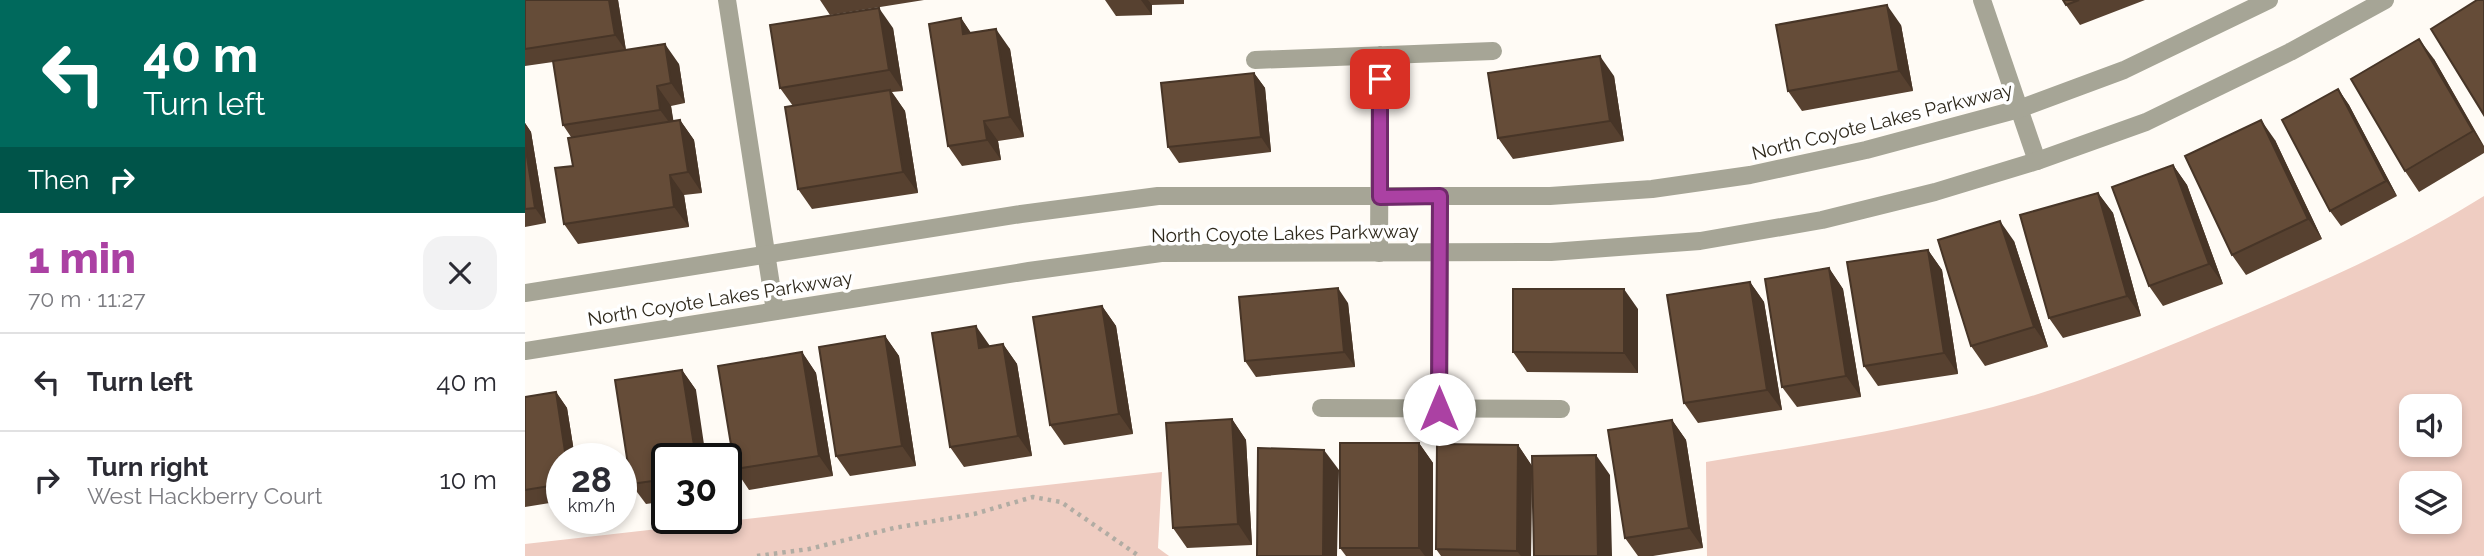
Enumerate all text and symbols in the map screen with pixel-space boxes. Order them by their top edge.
text: 40 m [143,26,258,83]
icon: left [28,28,119,119]
pin [1350,49,1410,109]
icon: arrive [1361,60,1399,98]
street label: North Coyote Lakes Parkwway [1749,78,2015,164]
text: Turn left [143,85,265,122]
icon: right [103,161,141,199]
text: Then [28,165,89,195]
street label: North Coyote Lakes Parkwway [1151,220,1419,246]
text: 1 min [28,234,136,283]
button: close [423,236,497,310]
street label: North Coyote Lakes Parkwway [586,266,854,330]
text: 70 m · 11:27 [28,285,146,312]
icon: left [28,363,66,401]
text: Turn left [87,367,193,397]
text: 40 m [436,367,497,397]
position arrow [1402,372,1476,446]
map controls [2399,394,2462,534]
button: sound [2399,394,2462,457]
speed limit sign: 30 [651,443,742,534]
text: Turn right [87,452,208,482]
text: 28 [571,459,612,500]
icon: right [28,461,66,499]
text: 10 m [439,465,497,495]
button: layers [2399,471,2462,534]
text: West Hackberry Court [87,482,322,509]
text: km/h [568,495,615,516]

